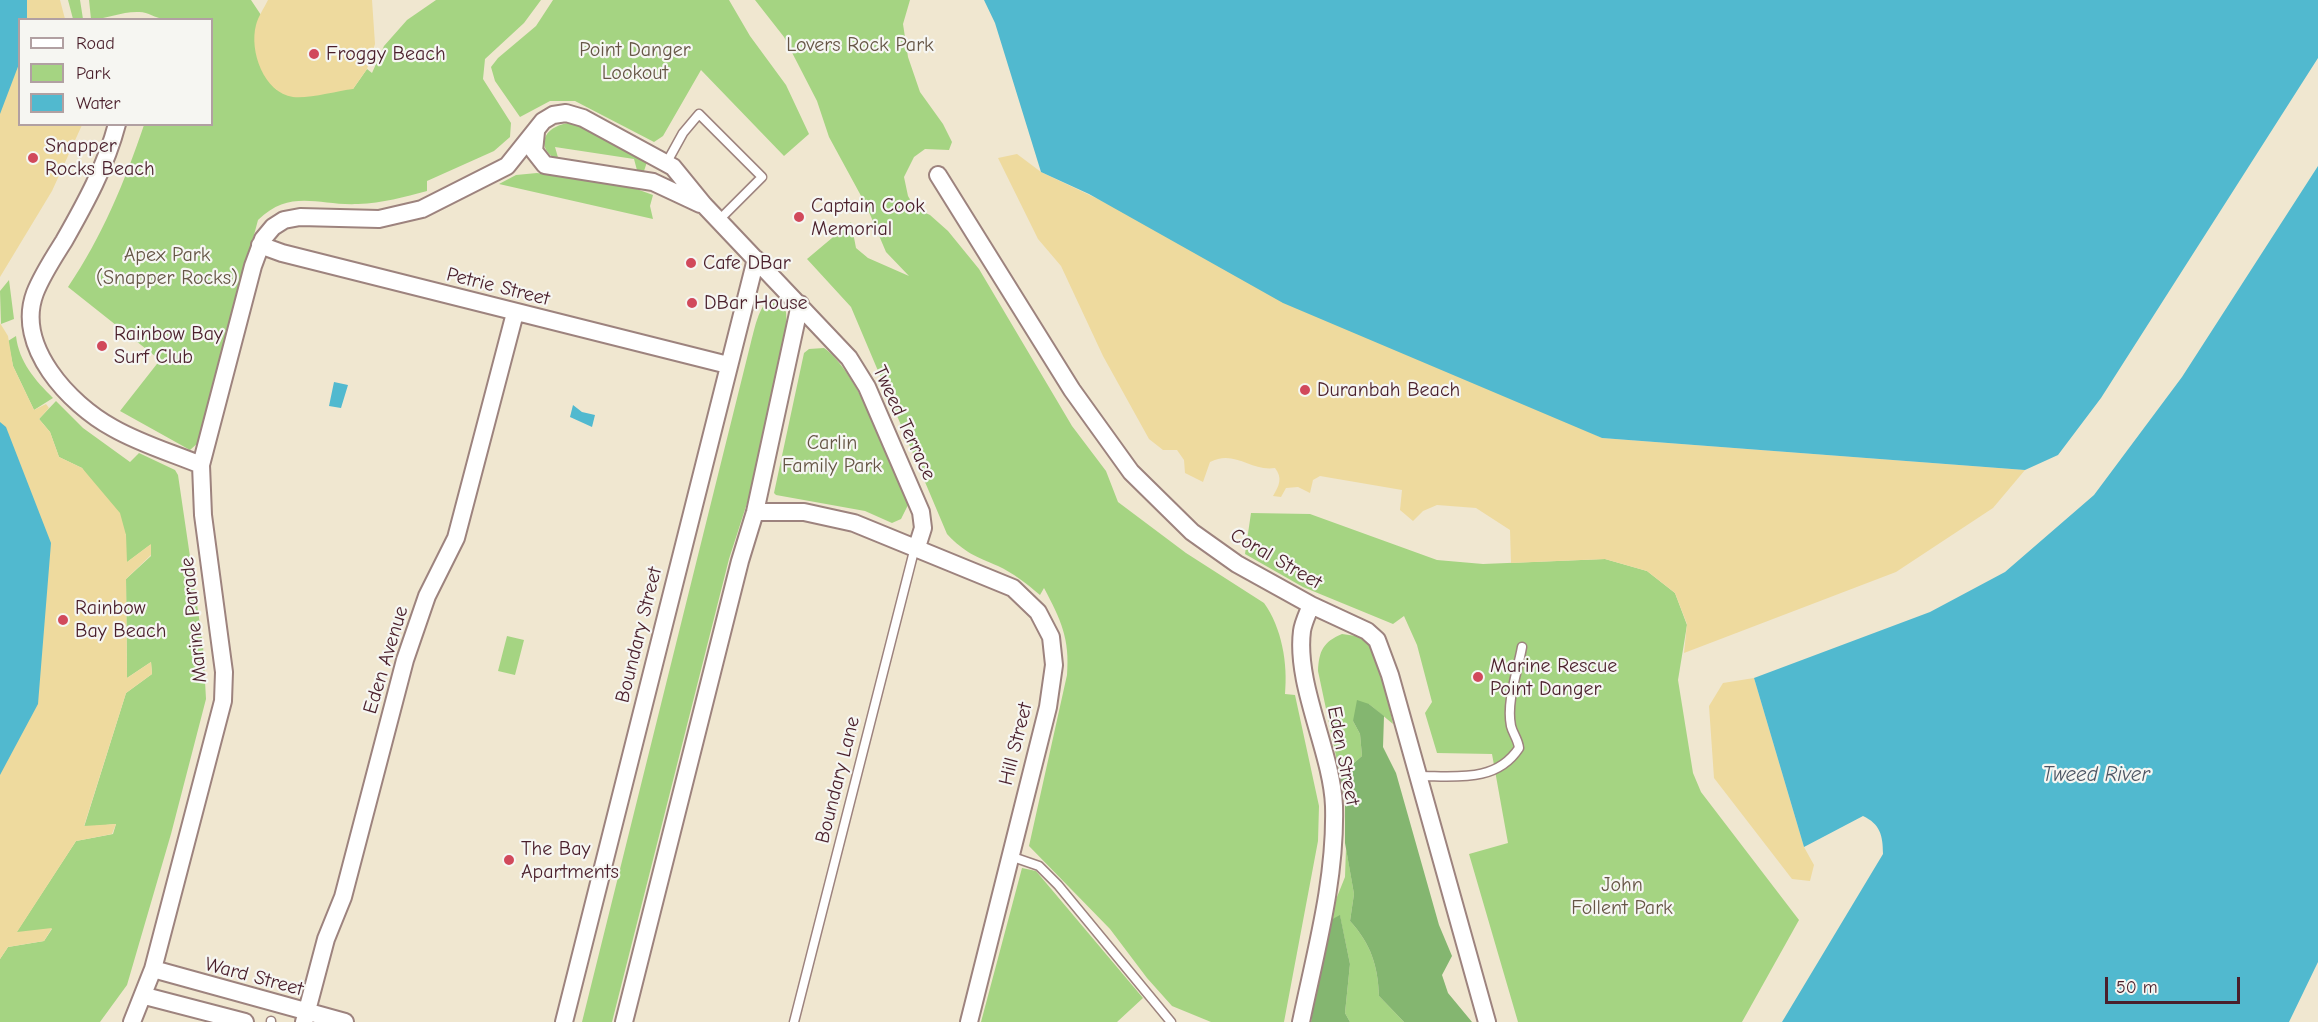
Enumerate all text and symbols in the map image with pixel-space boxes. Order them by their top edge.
legend [18,18,213,126]
text: Road [76,33,115,54]
park label: Lovers Rock Park [786,33,934,57]
park label: Point Danger Lookout [579,38,691,85]
place label: Froggy Beach [326,42,446,66]
marker: Froggy Beach [307,47,321,61]
text: Park [76,63,110,84]
text: Water [76,93,120,114]
place label: Snapper Rocks Beach [45,134,155,181]
marker: Snapper Rocks Beach [26,151,40,165]
place label: Captain Cook Memorial [811,194,925,241]
marker: Captain Cook Memorial [792,210,806,224]
park label: Apex Park (Snapper Rocks) [96,243,238,290]
place label: Cafe DBar [703,251,791,275]
marker: Cafe DBar [684,256,698,270]
street label: Petrie Street [444,263,552,311]
place label: DBar House [704,291,807,315]
marker: DBar House [685,296,699,310]
place label: Rainbow Bay Surf Club [114,322,223,369]
marker: Rainbow Bay Surf Club [95,339,109,353]
street label: Tweed Terrace [867,362,941,484]
place label: Duranbah Beach [1317,378,1460,402]
marker: Duranbah Beach [1298,383,1312,397]
park label: Carlin Family Park [782,431,882,478]
street label: Coral Street [1226,523,1326,595]
street label: Marine Parade [175,556,213,684]
street label: Boundary Street [611,565,667,705]
place label: Rainbow Bay Beach [75,596,166,643]
street label: Eden Avenue [358,603,414,717]
marker: Rainbow Bay Beach [56,613,70,627]
place label: Marine Rescue Point Danger [1490,654,1617,701]
marker: Marine Rescue Point Danger [1471,670,1485,684]
street label: Hill Street [994,700,1038,788]
street label: Eden Street [1322,704,1364,808]
street label: Boundary Lane [811,714,865,846]
water label: Tweed River [2042,762,2150,788]
place label: The Bay Apartments [521,837,619,884]
marker: The Bay Apartments [502,853,516,867]
park label: John Follent Park [1571,873,1673,920]
street label: Ward Street [202,952,306,1002]
scale bar [2108,965,2243,1003]
text: 50 m [2116,977,2158,998]

